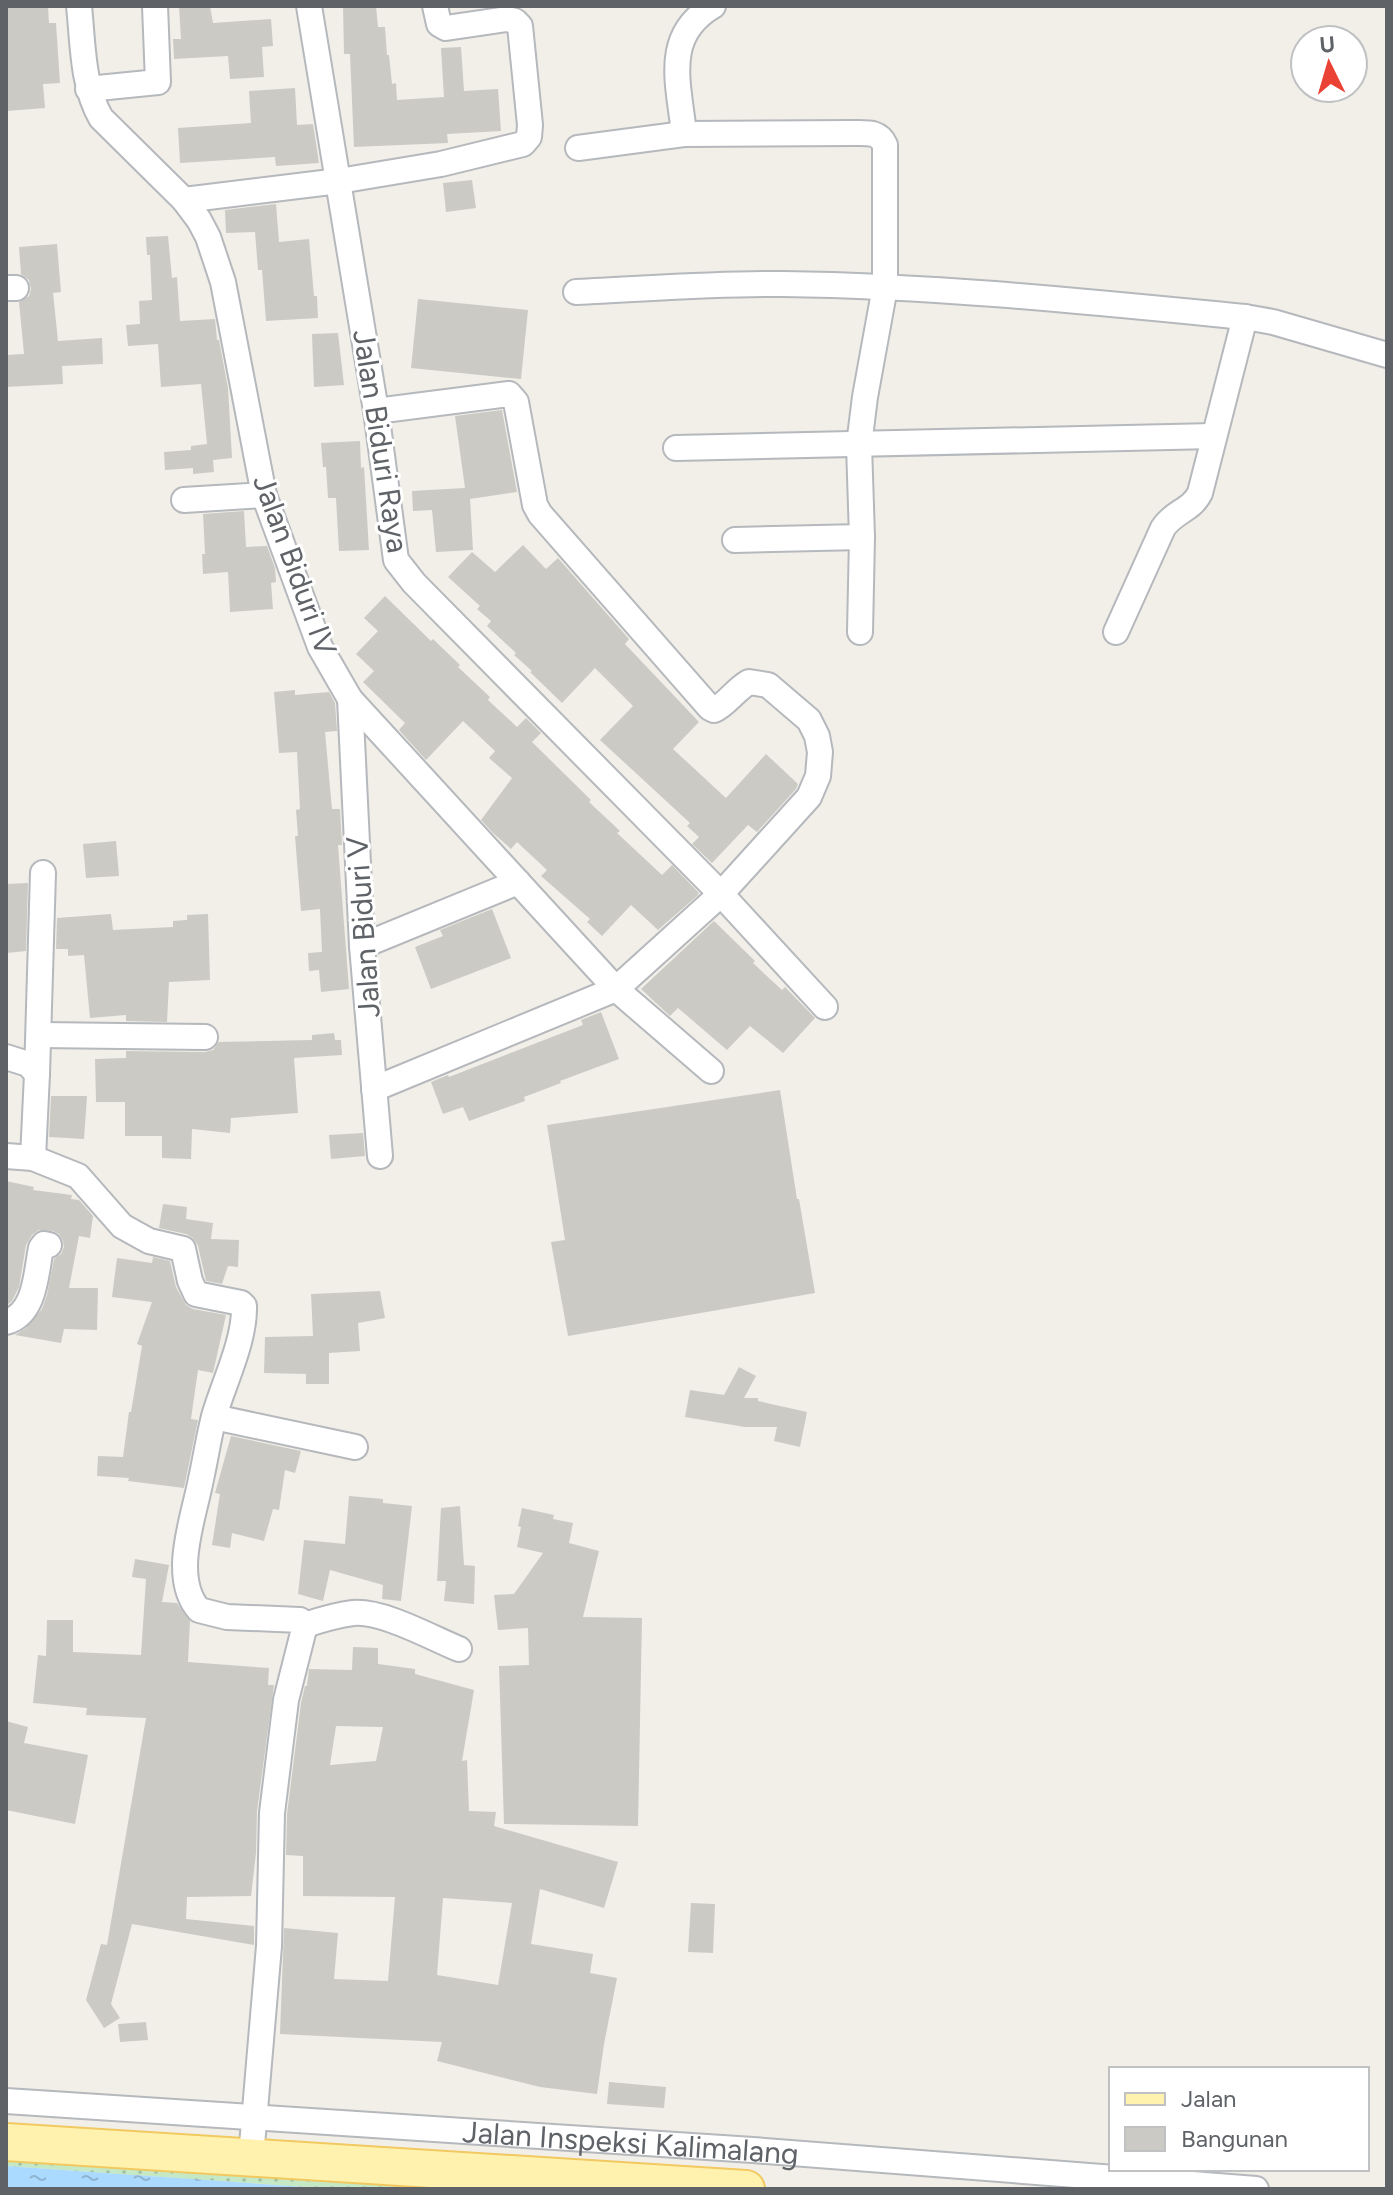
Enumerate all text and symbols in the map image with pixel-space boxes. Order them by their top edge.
north arrow [1289,24,1369,104]
text: U [1318,30,1336,59]
street label: Jalan Biduri Raya [345,327,417,555]
street label: Jalan Biduri IV [245,469,345,661]
street label: Jalan Biduri V [338,835,388,1019]
legend [1109,2067,1369,2171]
text: Jalan [1181,2084,1237,2113]
street label: Jalan Inspeksi Kalimalang [461,2112,800,2172]
text: Bangunan [1181,2124,1288,2153]

